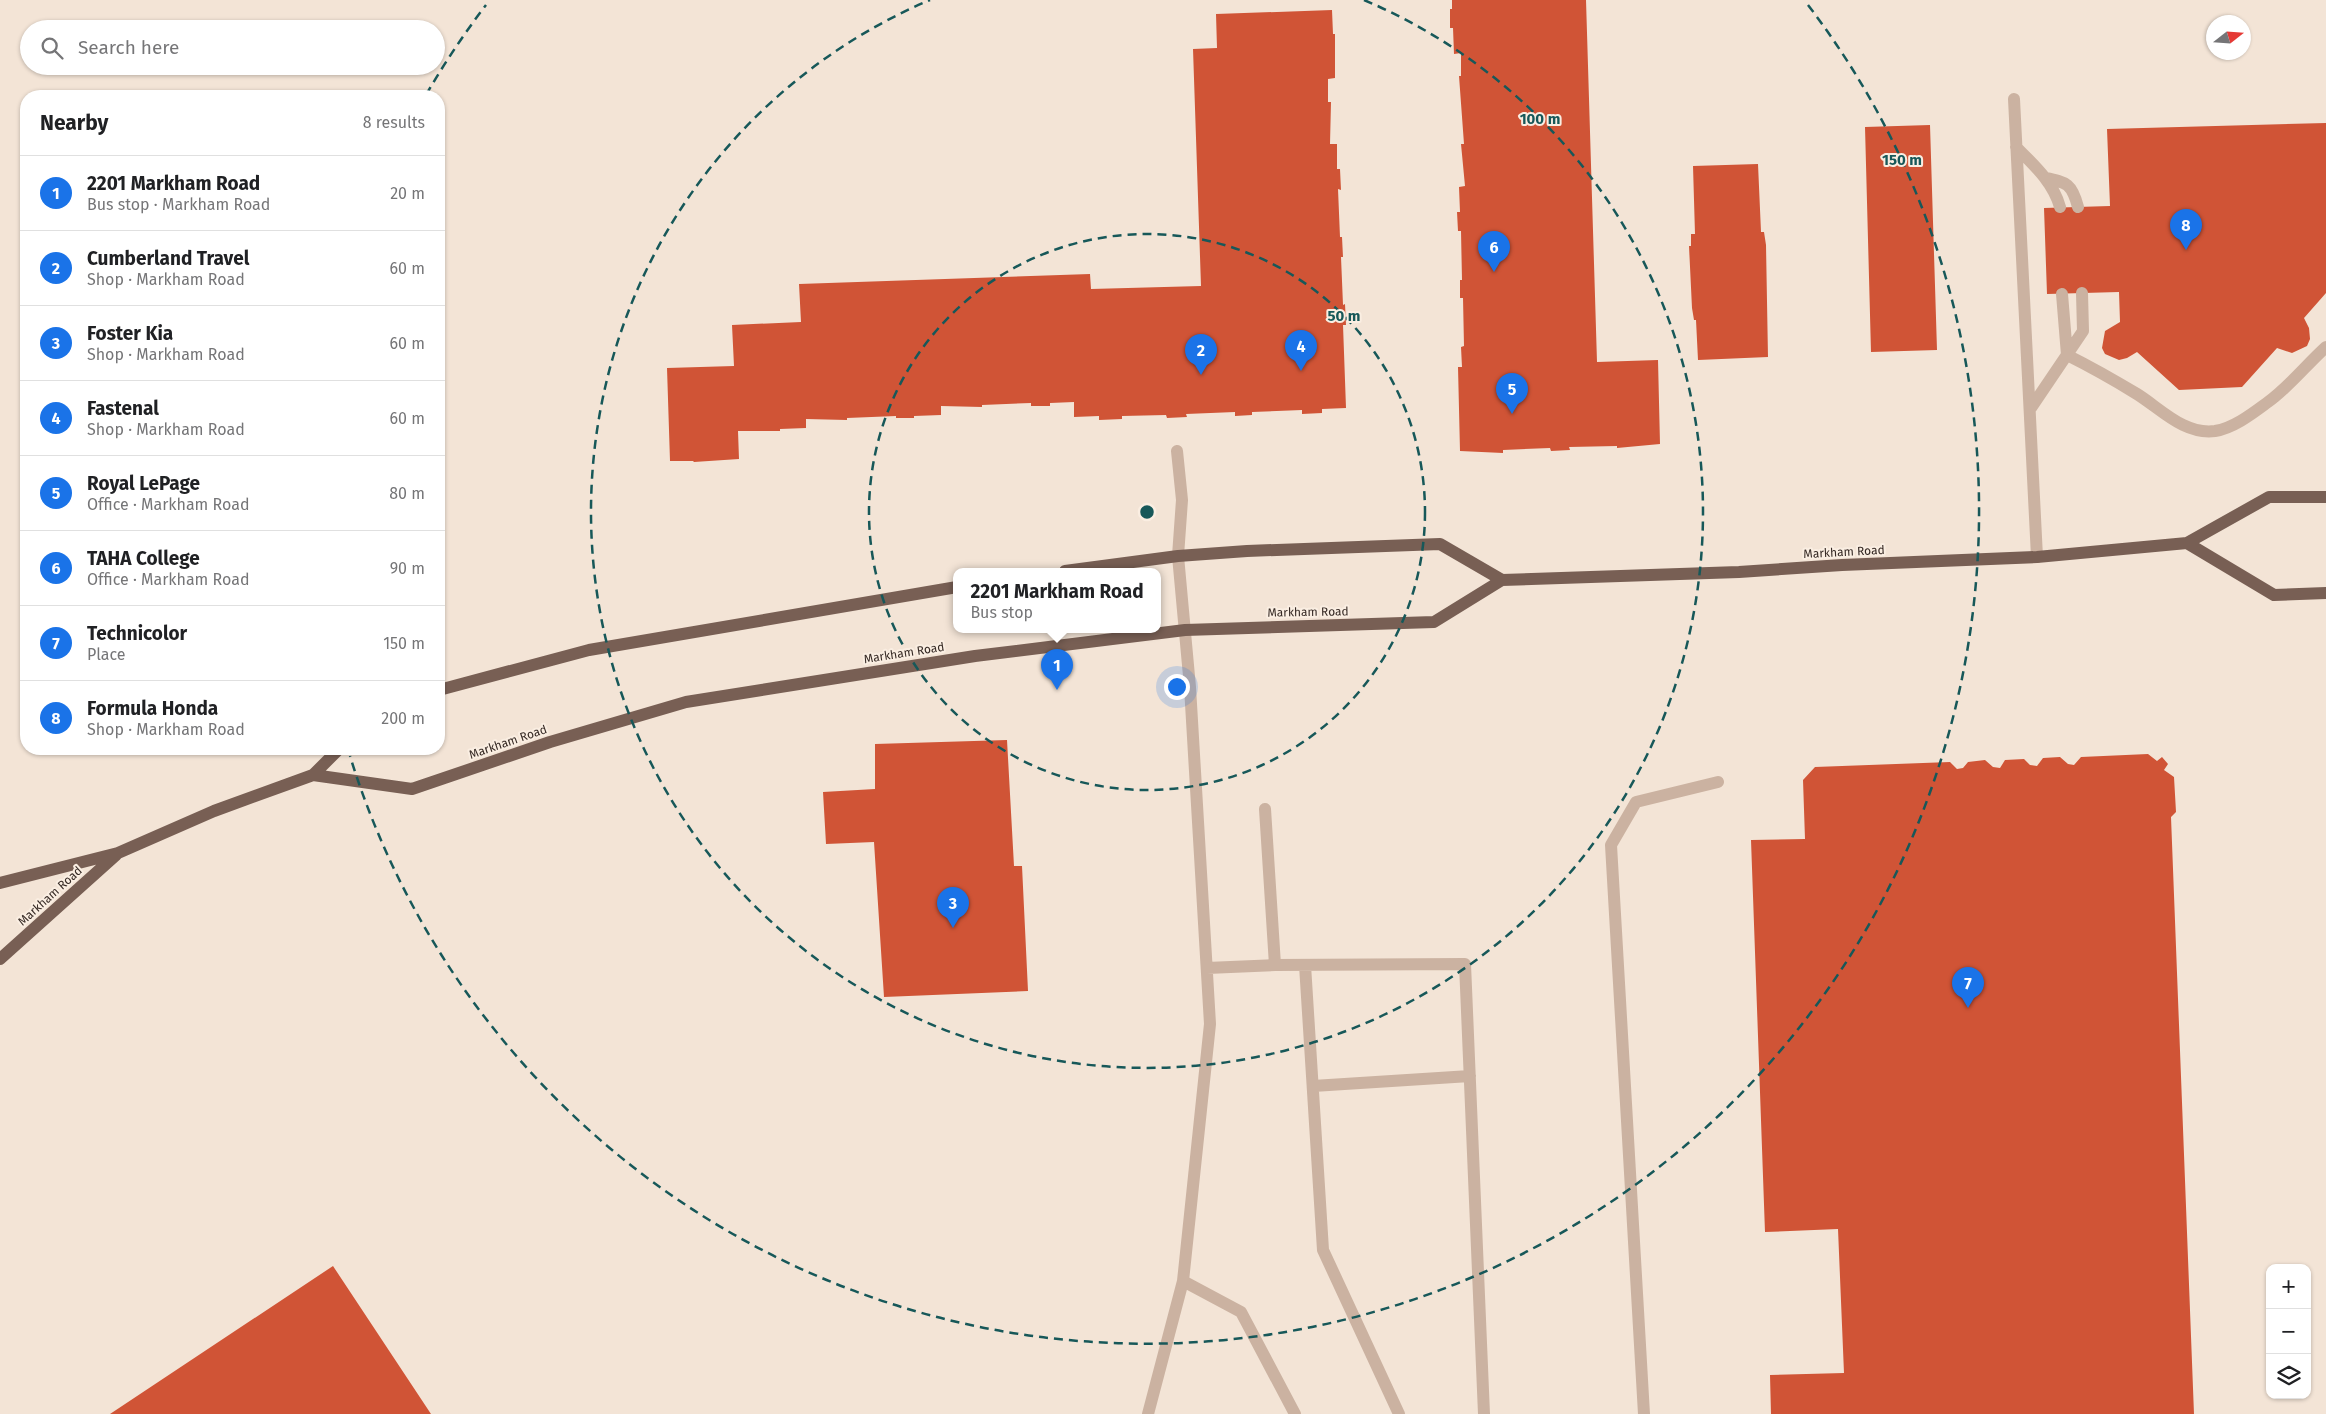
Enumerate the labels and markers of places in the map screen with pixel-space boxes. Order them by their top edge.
pin: 8 [2170,209,2202,250]
pin: 6 [1478,231,1510,272]
pin: 4 [1285,330,1317,371]
pin: 2 [1185,334,1217,375]
pin: 5 [1496,373,1528,414]
centre of rings [1138,503,1156,521]
pin: 1 [1041,649,1073,690]
pin: 3 [937,887,969,928]
pin: 7 [1952,967,1984,1008]

